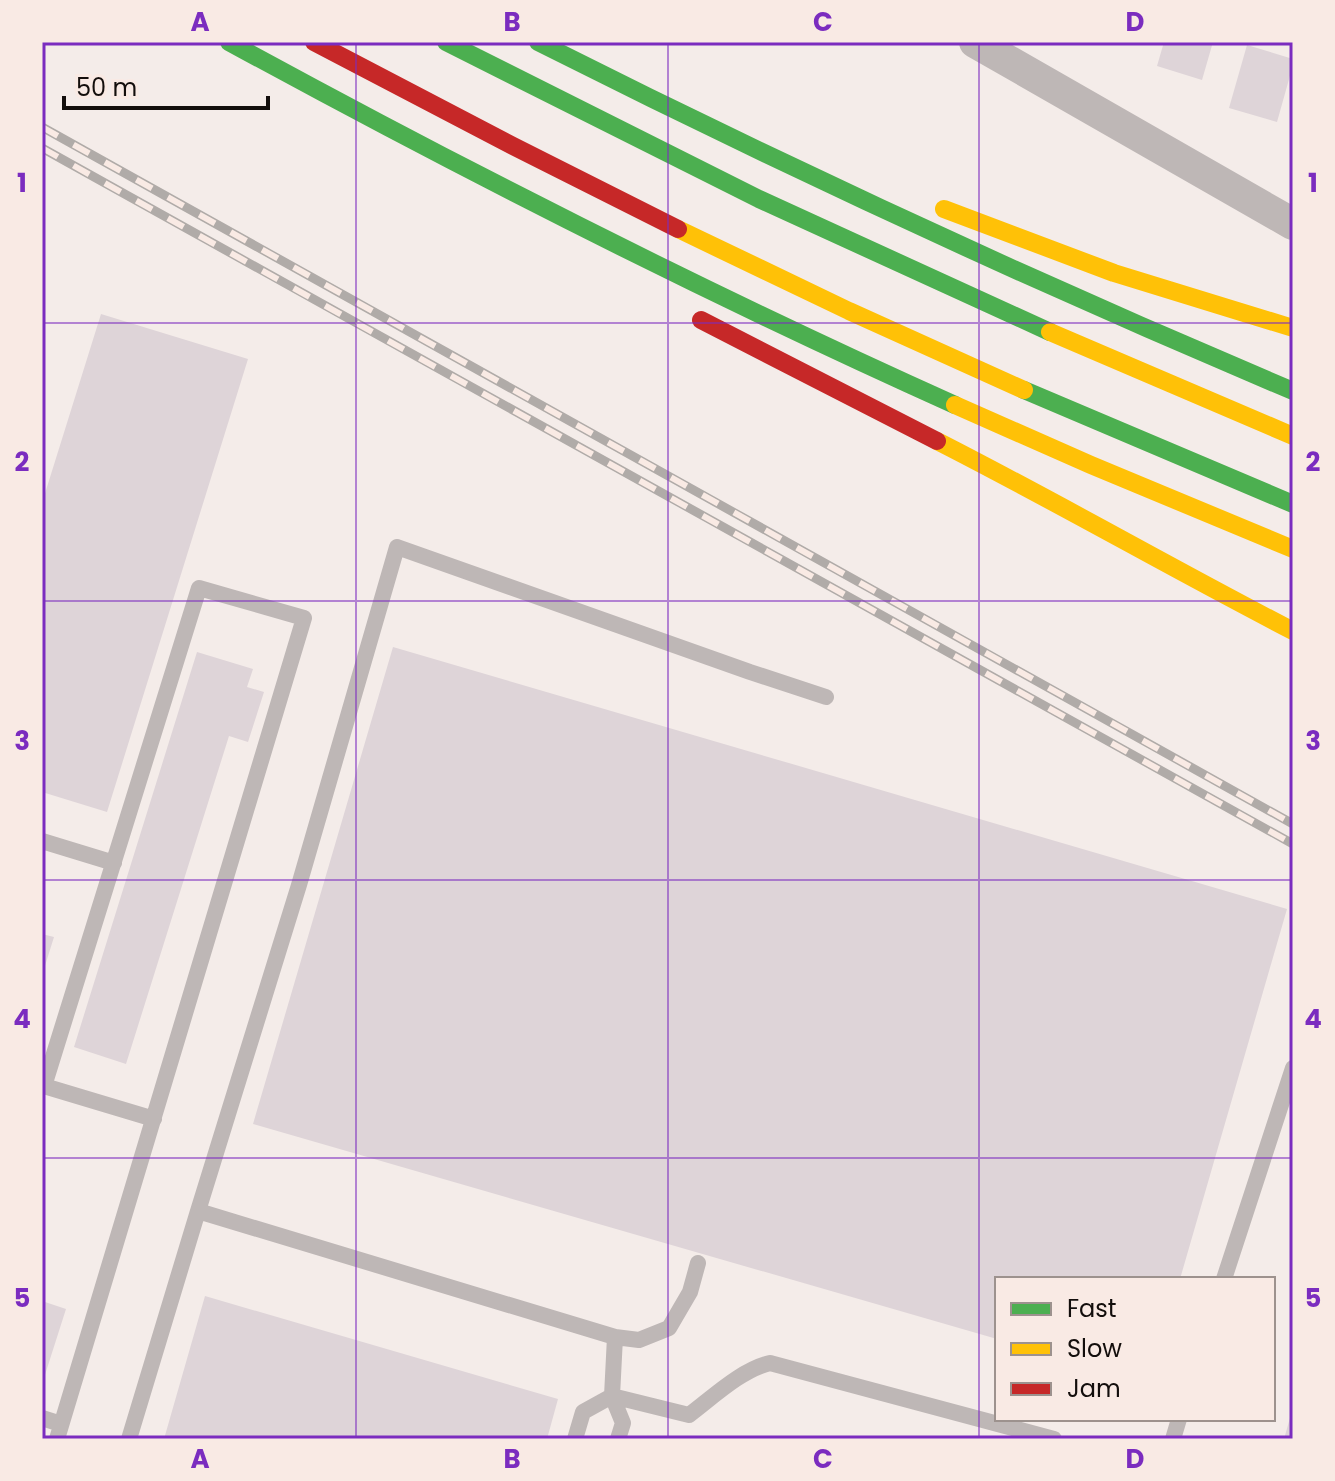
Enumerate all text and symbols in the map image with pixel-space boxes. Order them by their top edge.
text: A [190,4,210,40]
text: B [503,4,521,40]
text: C [813,4,833,40]
text: D [1126,4,1145,40]
scale bar [64,60,268,110]
text: 50 m [76,71,137,104]
text: 1 [17,165,27,201]
text: 1 [1308,165,1318,201]
text: 2 [15,444,30,480]
text: 2 [1306,444,1321,480]
text: 3 [14,723,30,759]
text: 3 [1305,723,1321,759]
text: 4 [13,1001,31,1037]
text: 4 [1304,1001,1322,1037]
legend [995,1277,1275,1421]
text: 5 [14,1280,30,1316]
text: 5 [1305,1280,1321,1316]
text: Fast [1067,1292,1117,1325]
text: Slow [1067,1332,1122,1365]
text: Jam [1067,1372,1121,1405]
text: A [190,1441,210,1477]
text: B [503,1441,521,1477]
text: C [813,1441,833,1477]
text: D [1126,1441,1145,1477]

